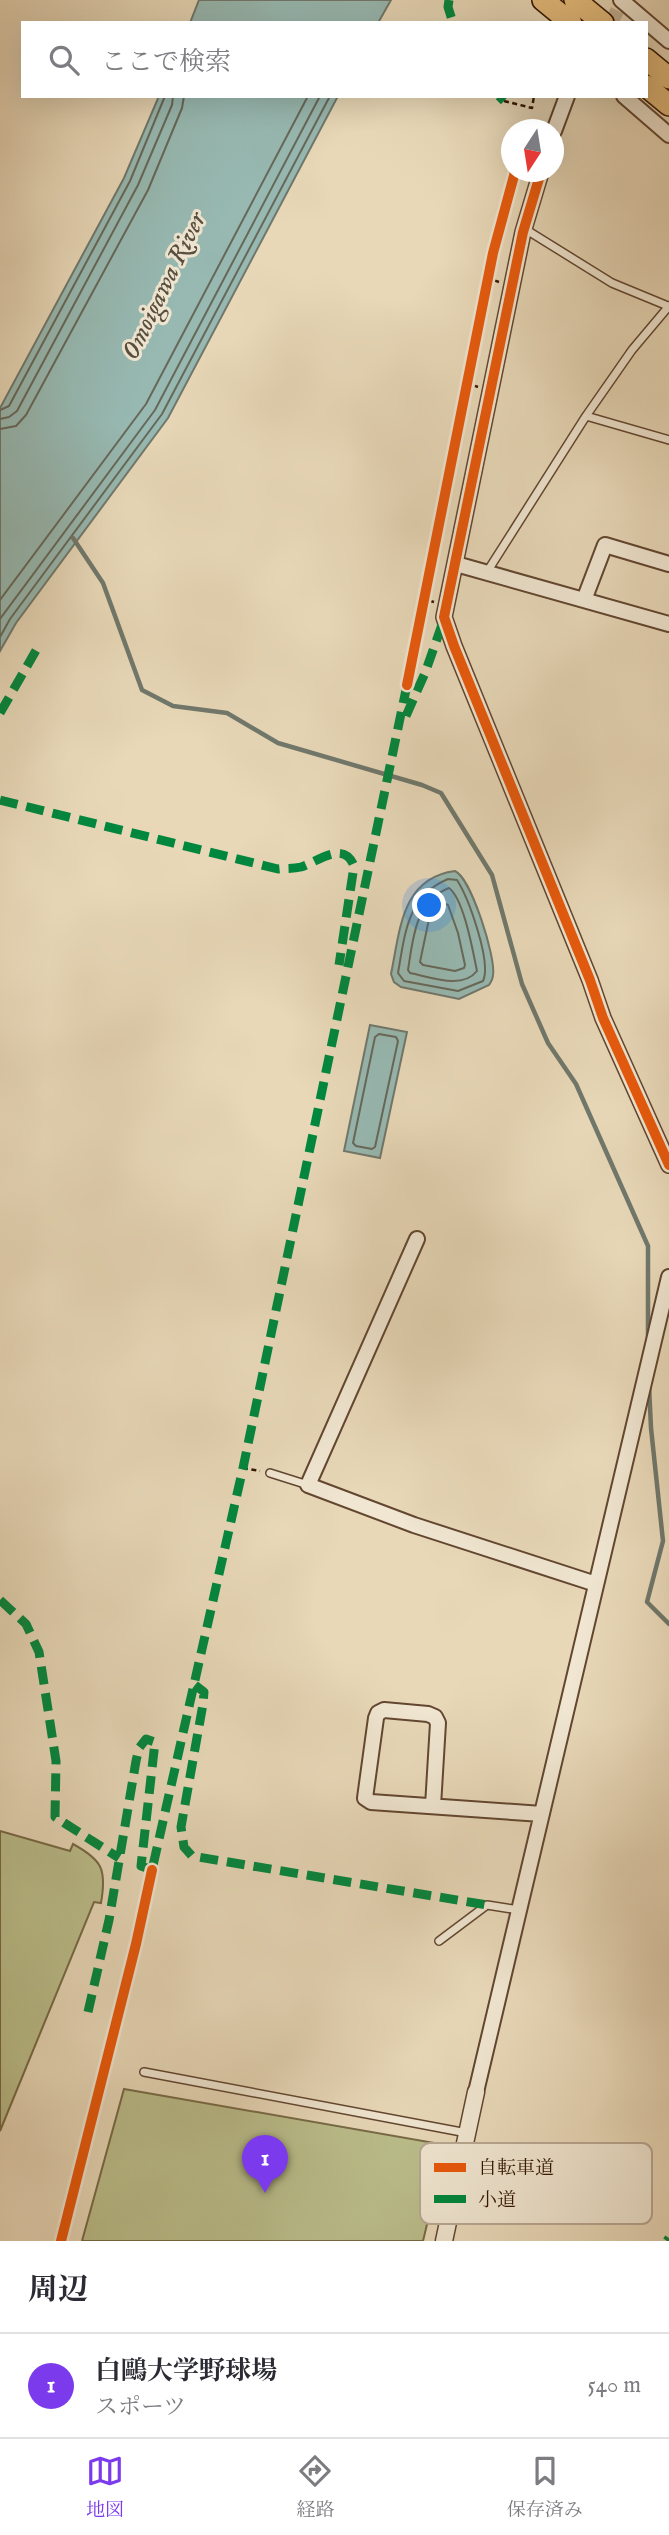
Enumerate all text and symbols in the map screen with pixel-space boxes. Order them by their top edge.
search box [21,21,648,98]
icon: search [45,41,83,79]
text: ここで検索 [101,46,231,79]
north arrow [501,119,564,182]
water label: Omoigawa River [114,206,215,366]
your location [412,888,446,922]
pin: 1 [242,2135,288,2193]
legend [420,2143,652,2224]
text: 自転車道 [478,2157,554,2181]
text: 小道 [478,2189,516,2213]
text: 周辺 [28,2272,88,2310]
text: 白鷗大学野球場 [95,2355,277,2388]
text: 1 [47,2371,55,2400]
text: 540 m [587,2371,641,2400]
text: スポーツ [95,2393,186,2422]
tab: 地図 [86,2452,124,2523]
tab: 経路 [296,2452,335,2523]
tab: 保存済み [507,2452,583,2523]

